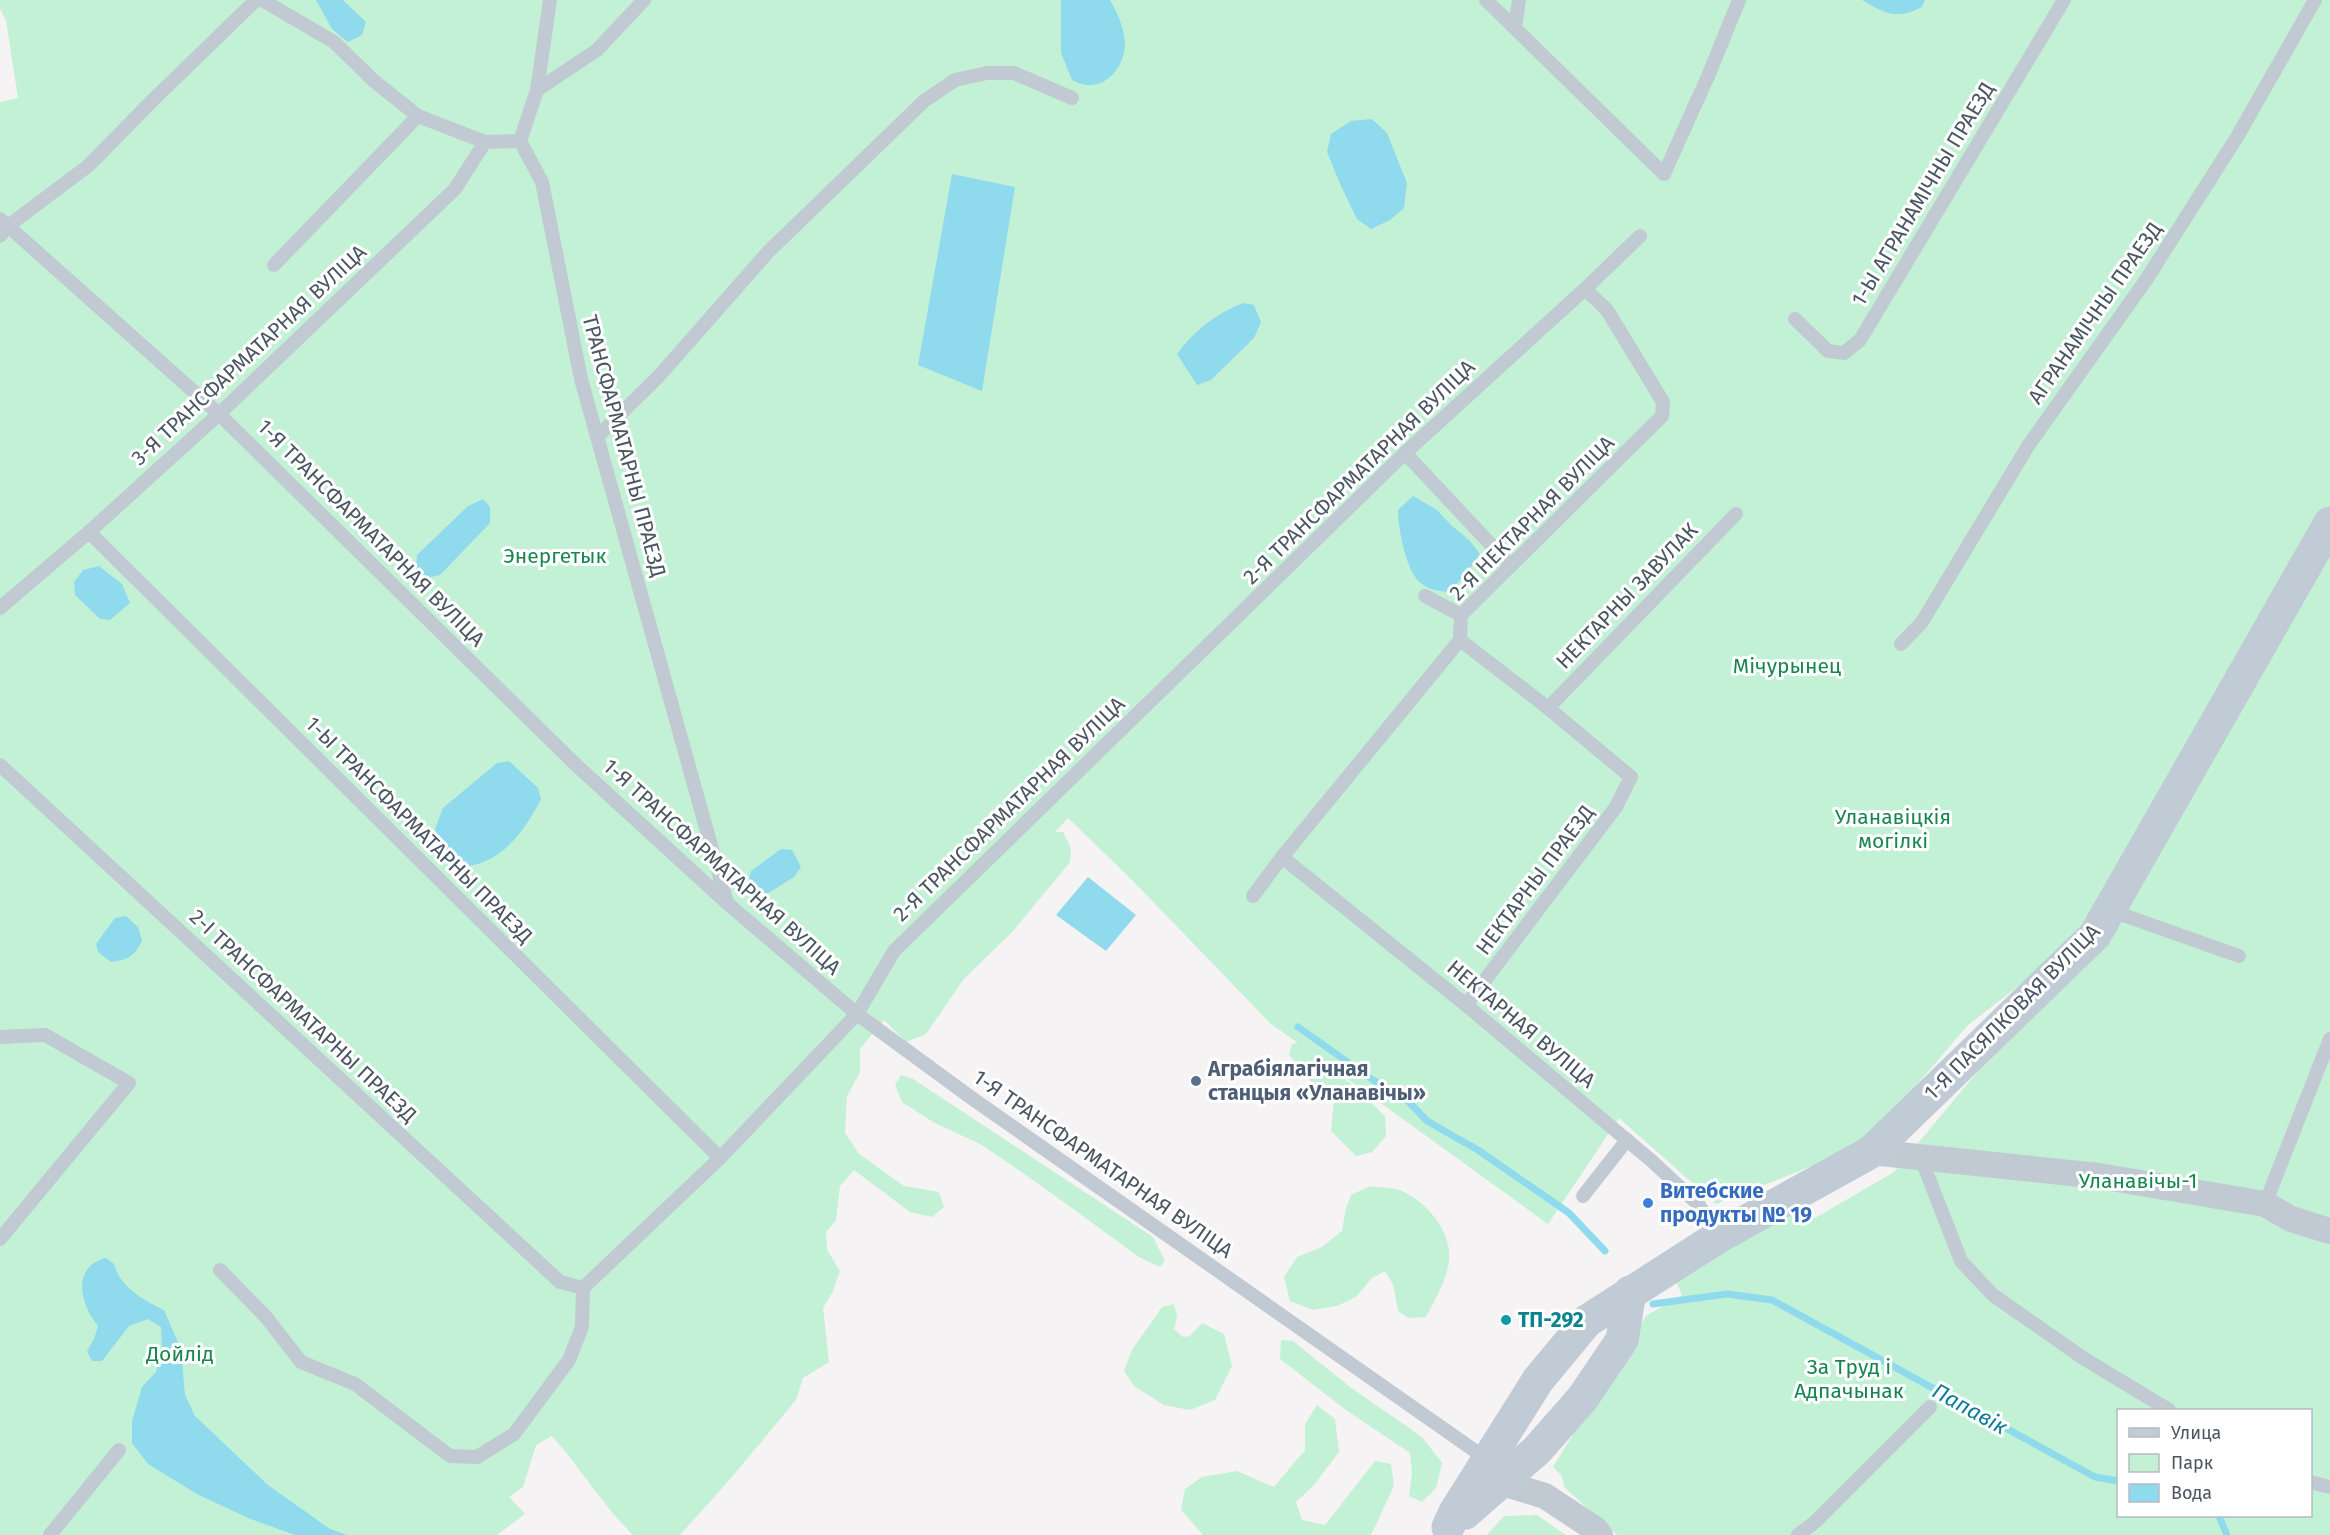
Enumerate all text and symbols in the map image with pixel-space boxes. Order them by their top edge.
street label: 1-Ы АГРАНАМІЧНЫ ПРАЕЗД [1846,77,2000,311]
street label: АГРАНАМІЧНЫ ПРАЕЗД [2022,217,2168,409]
street label: 3-Я ТРАНСФАРМАТАРНАЯ ВУЛІЦА [126,239,372,471]
street label: ТРАНСФАРМАТАРНЫ ПРАЕЗД [576,312,672,580]
street label: 2-Я ТРАНСФАРМАТАРНАЯ ВУЛІЦА [1238,354,1480,590]
street label: 1-Я ТРАНСФАРМАТАРНАЯ ВУЛІЦА [252,414,490,652]
street label: 2-Я НЕКТАРНАЯ ВУЛІЦА [1444,430,1620,606]
street label: НЕКТАРНЫ ЗАВУЛАК [1551,517,1704,675]
park label: Энергетык [504,543,607,569]
park label: Мічурынец [1733,653,1841,679]
street label: 2-Я ТРАНСФАРМАТАРНАЯ ВУЛІЦА [888,691,1130,927]
street label: 1-Ы ТРАНСФАРМАТАРНЫ ПРАЕЗД [300,711,538,949]
street label: 1-Я ТРАНСФАРМАТАРНАЯ ВУЛІЦА [598,753,846,981]
street label: НЕКТАРНЫ ПРАЕЗД [1470,800,1600,960]
park label: Уланавіцкія могілкі [1835,804,1951,854]
street label: 2-І ТРАНСФАРМАТАРНЫ ПРАЕЗД [184,904,422,1128]
street label: 1-Я ПАСЯЛКОВАЯ ВУЛІЦА [1919,919,2105,1105]
street label: НЕКТАРНАЯ ВУЛІЦА [1442,954,1600,1094]
place label: Аграбіялагічная станцыя «Уланавічы» [1207,1056,1426,1106]
street label: 1-Я ТРАНСФАРМАТАРНАЯ ВУЛІЦА [968,1064,1238,1264]
marker: Аграбіялагічная станцыя «Уланавічы» [1189,1074,1203,1088]
park label: Уланавічы-1 [2079,1168,2197,1194]
place label: Витебские продукты № 19 [1660,1178,1812,1228]
marker: Витебские продукты № 19 [1641,1196,1655,1210]
place label: ТП-292 [1518,1307,1584,1333]
marker: ТП-292 [1499,1313,1513,1327]
park label: Дойлід [145,1341,214,1367]
park label: За Труд і Адпачынак [1794,1354,1904,1404]
water label: Папавік [1927,1377,2013,1441]
legend [2117,1409,2312,1517]
text: Улица [2171,1422,2221,1444]
text: Парк [2171,1452,2214,1474]
text: Вода [2171,1482,2212,1504]

